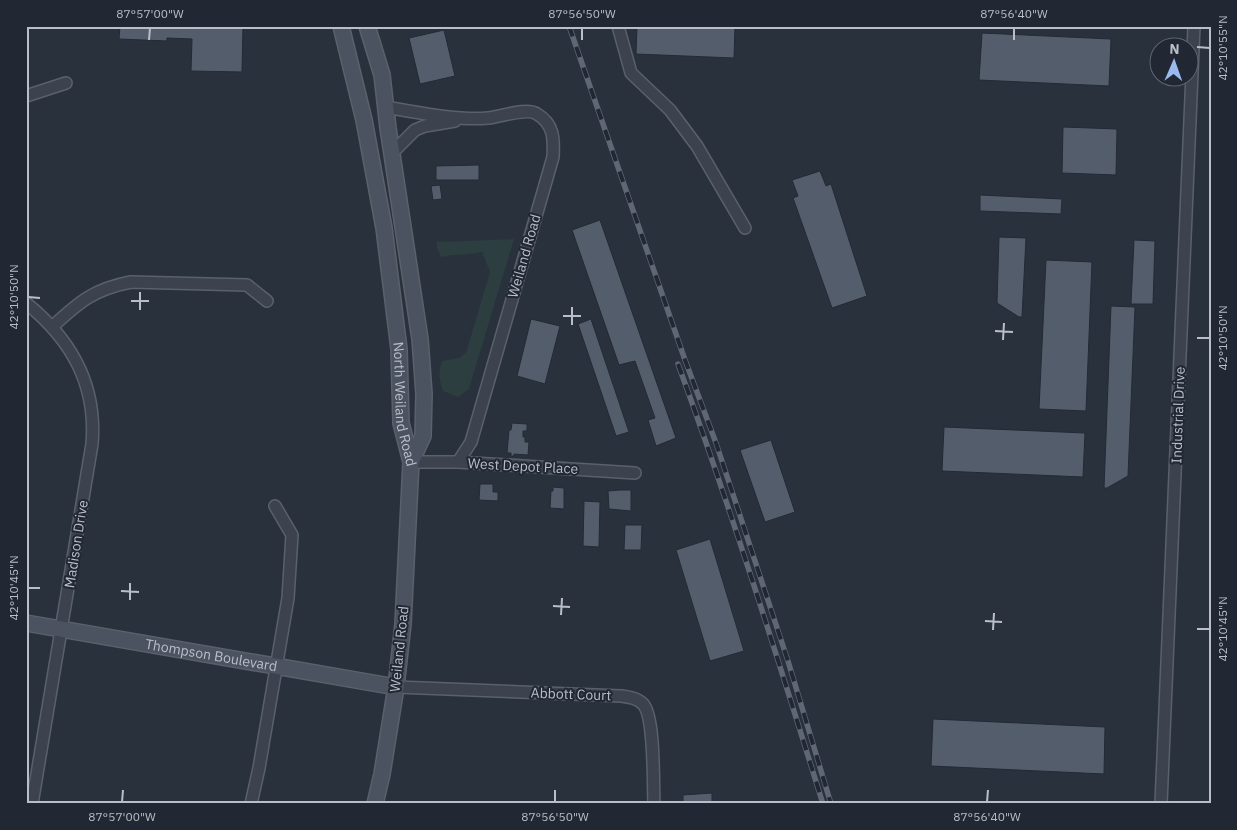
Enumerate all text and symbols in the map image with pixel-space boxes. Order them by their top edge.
text: 87°57'00"W [116,6,184,21]
text: 87°56'50"W [548,6,616,21]
text: 87°56'40"W [980,6,1048,21]
text: 42°10'55"N [1215,15,1230,81]
north arrow [1150,38,1200,88]
text: N [1169,40,1180,58]
street label: Weiland Road [503,212,545,300]
text: 42°10'50"N [6,264,21,330]
text: 42°10'50"N [1215,305,1230,371]
street label: North Weiland Road [389,341,421,468]
street label: Industrial Drive [1167,366,1189,464]
street label: West Depot Place [467,454,579,478]
street label: Madison Drive [60,498,92,589]
text: 42°10'45"N [6,555,21,621]
text: 42°10'45"N [1215,596,1230,662]
street label: Weiland Road [386,605,412,693]
street label: Thompson Boulevard [144,635,279,675]
street label: Abbott Court [530,684,612,704]
text: 87°57'00"W [88,809,156,824]
text: 87°56'50"W [521,809,589,824]
text: 87°56'40"W [953,809,1021,824]

